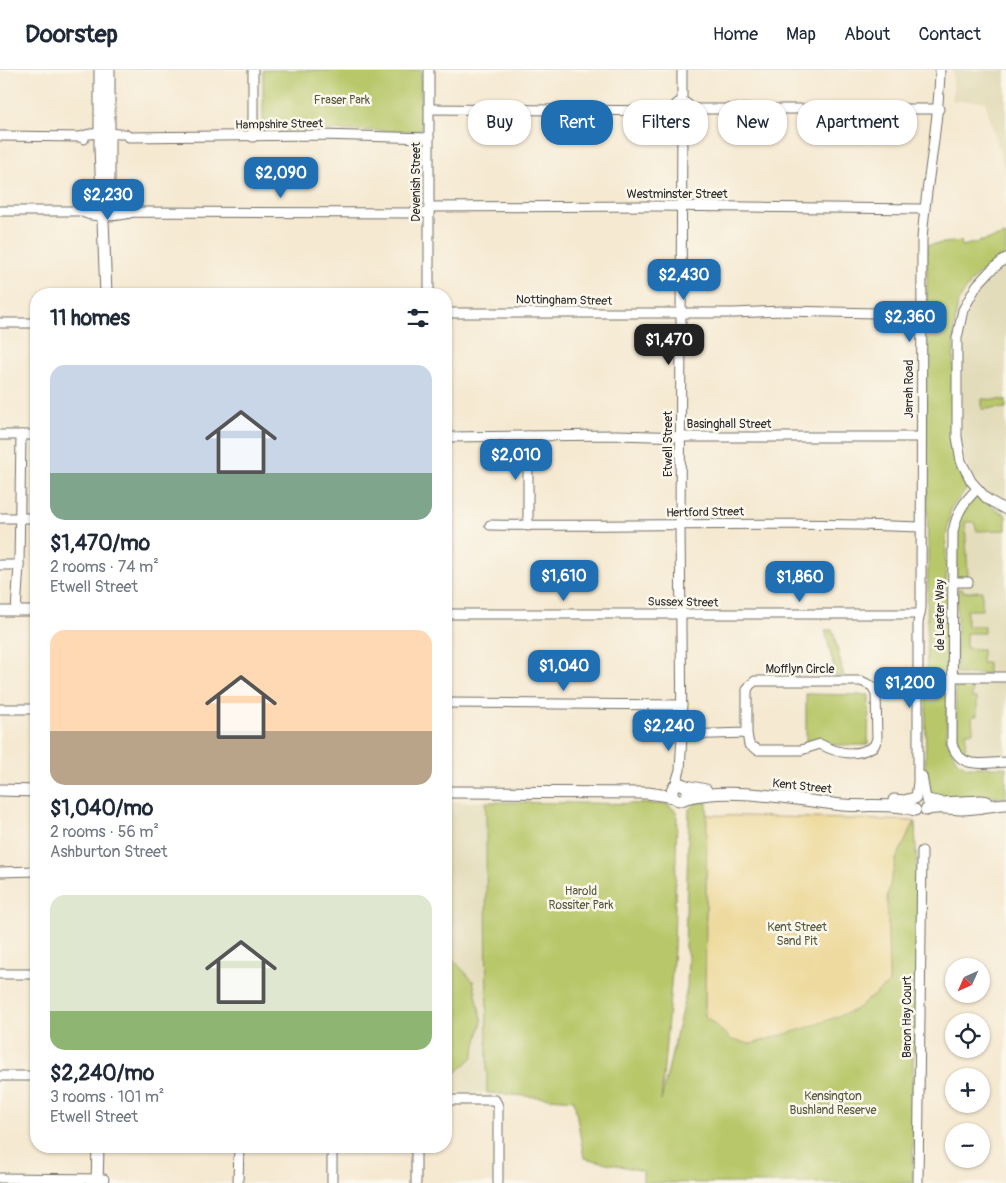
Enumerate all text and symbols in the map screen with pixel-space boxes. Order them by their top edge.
text: Doorstep [25,20,118,49]
text: Home [713,23,758,46]
text: Map [786,23,816,46]
text: About [844,23,890,46]
text: Contact [918,23,981,46]
park label: Fraser Park [314,93,370,108]
chip: Buy [468,100,531,145]
chip: Rent [541,100,613,145]
chip: Filters [623,100,708,145]
chip: New [718,100,787,145]
chip: Apartment [797,100,917,145]
street label: Hampshire Street [235,116,323,133]
street label: Devenish Street [409,142,424,222]
pin: $2,090 [240,156,322,199]
text: $2,090 [255,163,307,183]
pin: $2,230 [67,178,149,221]
text: $2,230 [83,185,133,205]
street label: Westminster Street [626,187,728,202]
pin: $2,430 [643,258,725,301]
text: $2,430 [659,265,709,285]
street label: Nottingham Street [516,292,612,309]
pin: $2,360 [869,300,951,343]
icon: filters [404,304,432,332]
text: 11 homes [50,305,130,332]
text: $2,360 [885,307,935,327]
pin: $1,470 [628,324,710,366]
text: $1,470 [645,330,693,350]
street label: Jarrah Road [902,360,917,418]
icon: home [196,397,286,487]
street label: Etwell Street [661,411,676,477]
street label: Basinghall Street [687,417,772,432]
pin: $2,010 [475,438,557,481]
text: $2,010 [491,445,541,465]
street label: Hertford Street [666,504,744,521]
text: $1,470/mo [50,530,150,557]
text: 2 rooms · 74 m² [50,557,159,577]
pin: $1,610 [523,560,605,602]
pin: $1,860 [759,560,841,603]
text: $1,610 [541,566,587,586]
text: $1,860 [776,567,824,587]
text: Etwell Street [50,577,138,597]
street label: de Laeter Way [933,579,948,651]
street label: Sussex Street [647,594,719,611]
pin: $1,040 [523,650,605,692]
text: $1,040 [539,656,589,676]
icon: home [196,662,286,752]
street label: Mofflyn Circle [765,662,835,677]
pin: $1,200 [869,666,951,709]
text: $1,200 [885,673,935,693]
pin: $2,240 [628,710,710,752]
text: $2,240 [644,716,694,736]
street label: Kent Street [772,776,833,797]
text: $1,040/mo [50,795,153,822]
text: 2 rooms · 56 m² [50,822,159,842]
text: Ashburton Street [50,842,167,862]
park label: Harold Rossiter Park [549,884,613,913]
park label: Kent Street Sand Pit [767,920,827,949]
icon: home [196,927,286,1017]
north arrow [945,958,990,1002]
map controls [945,958,990,1168]
street label: Baron Hay Court [900,976,915,1058]
button: locate [945,1013,990,1058]
text: $2,240/mo [50,1060,154,1087]
button: + [945,1068,990,1113]
text: 3 rooms · 101 m² [50,1087,164,1107]
park label: Kensington Bushland Reserve [790,1089,877,1118]
text: Etwell Street [50,1107,138,1127]
button: − [945,1123,990,1168]

